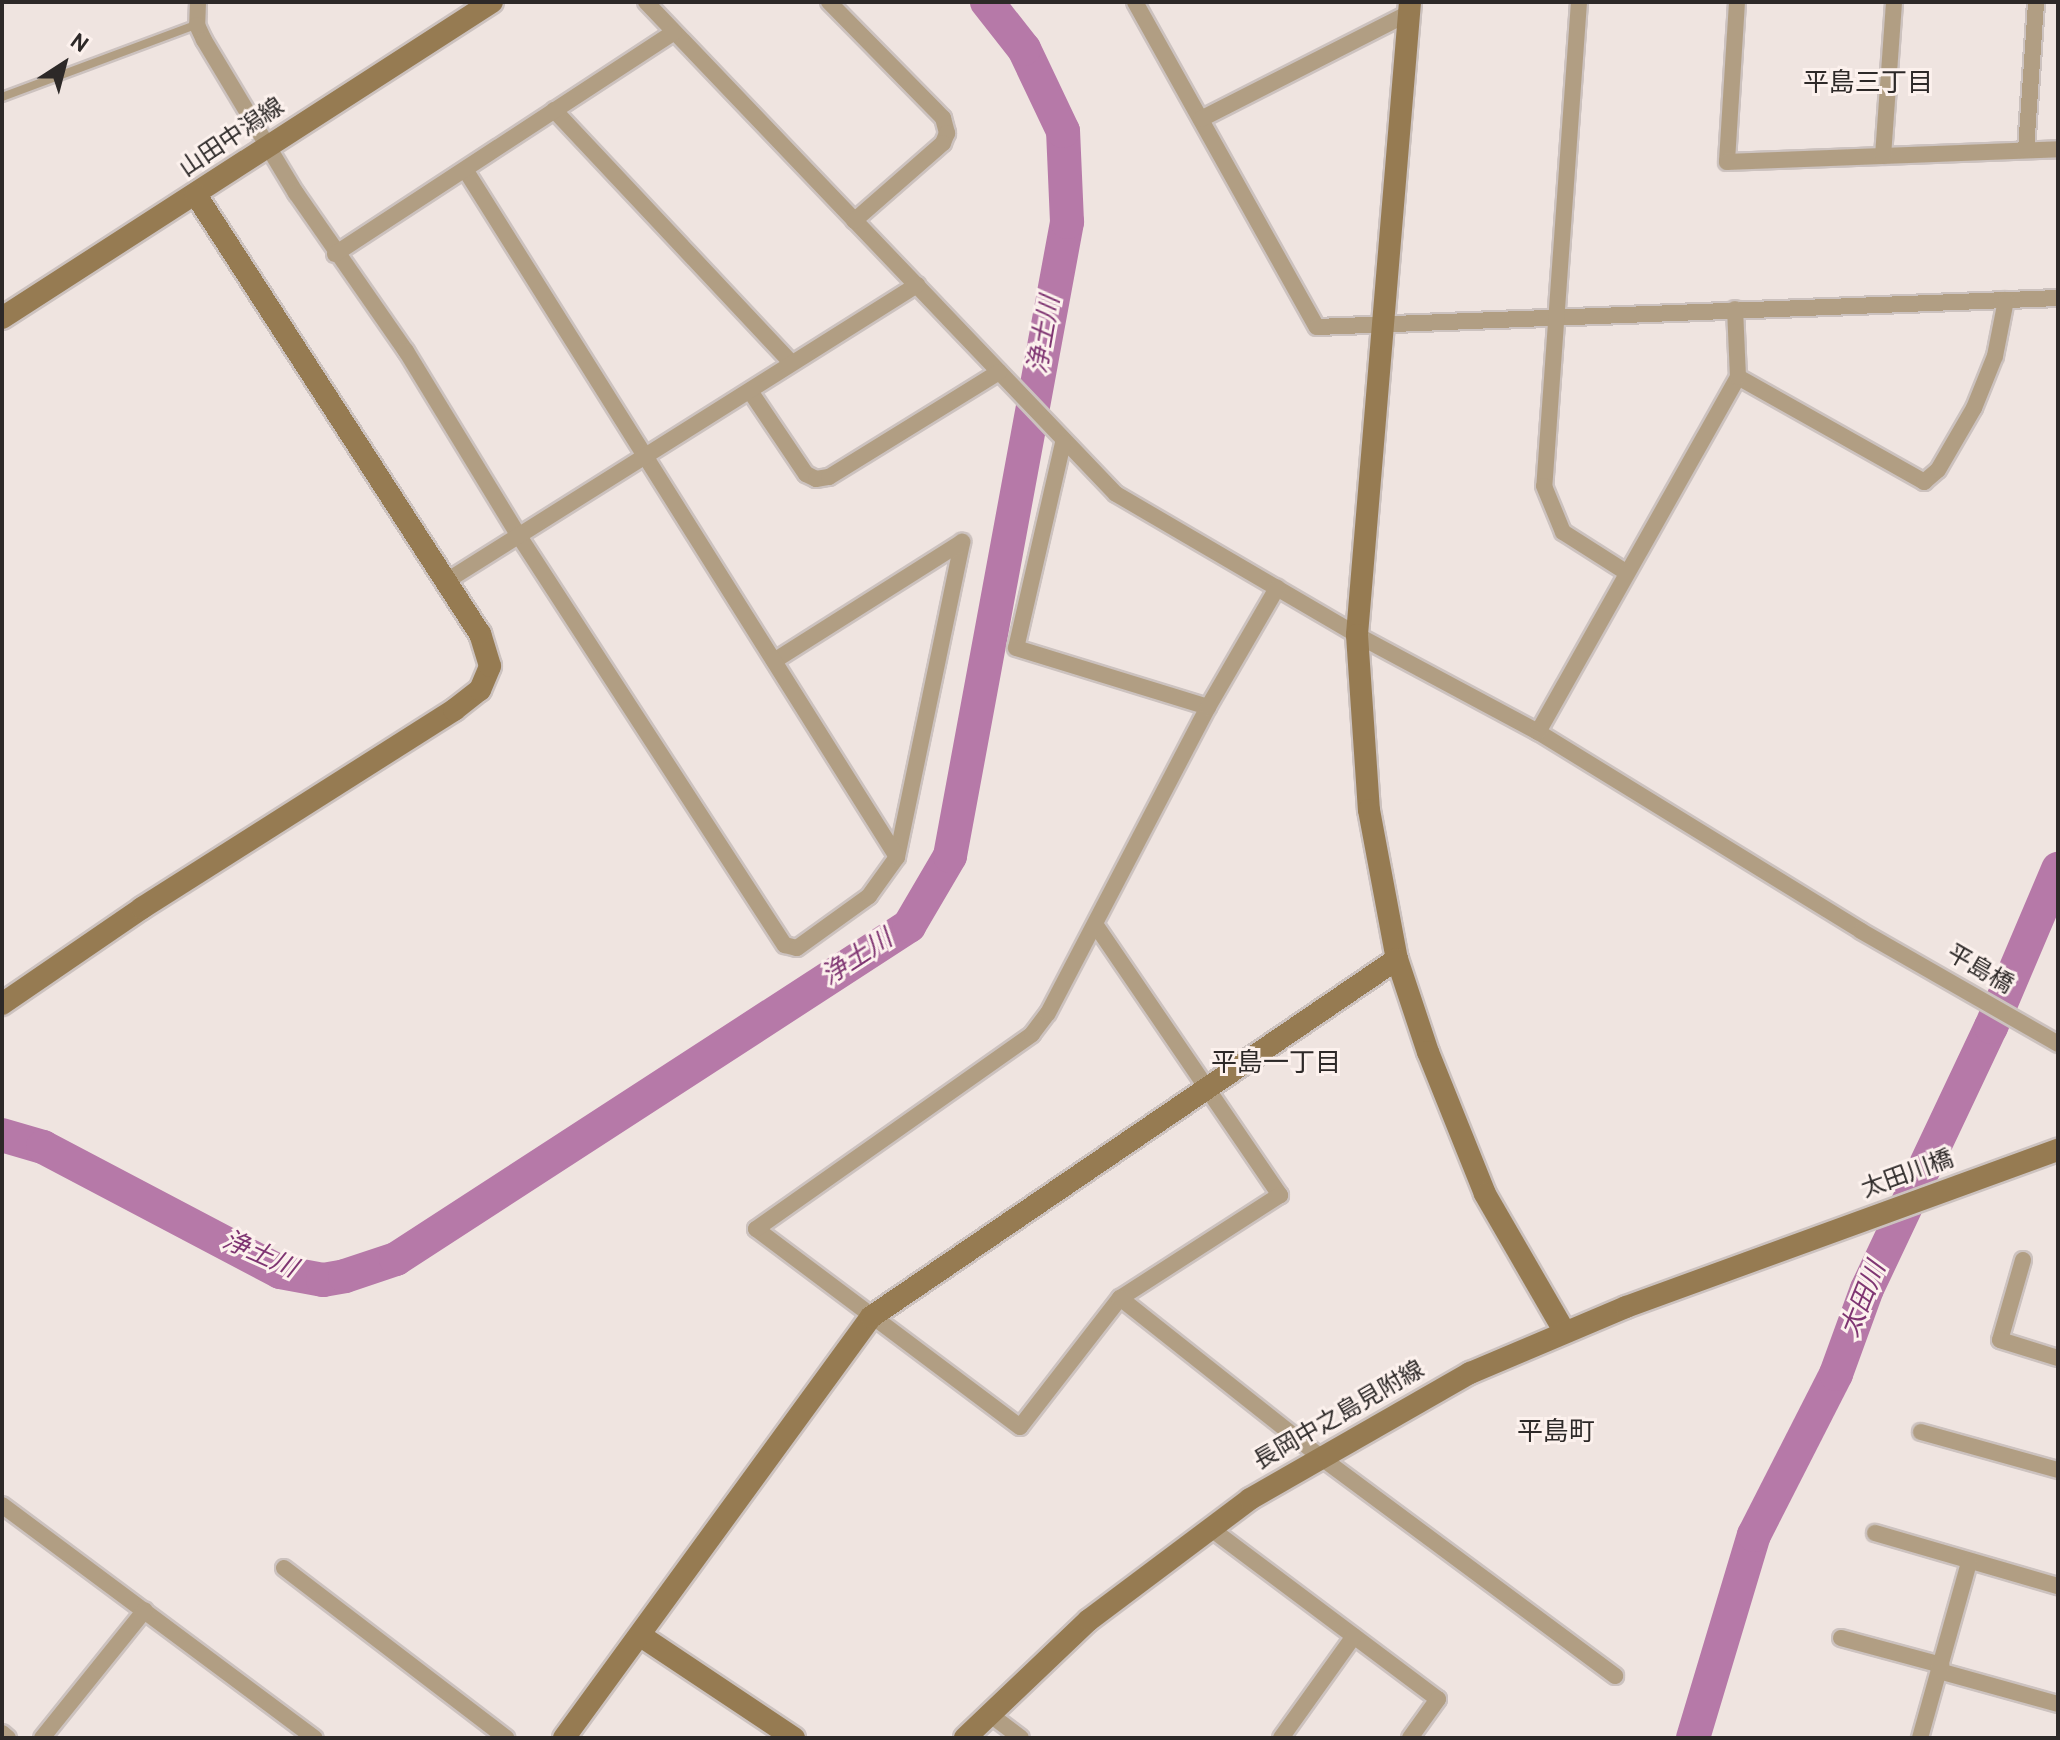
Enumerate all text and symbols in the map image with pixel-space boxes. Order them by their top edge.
north arrow [24,24,104,104]
text: N [64,29,93,60]
district label: 平島三丁目 [1803,69,1933,101]
street label: 山田中潟線 [175,94,291,184]
water label: 浄土川 [1024,294,1068,376]
water label: 浄土川 [817,925,899,993]
street label: 平島橋 [1941,941,2017,1001]
district label: 平島一丁目 [1211,1049,1341,1081]
street label: 太田川橋 [1858,1146,1958,1206]
water label: 浄土川 [217,1226,301,1286]
water label: 太田川 [1836,1258,1894,1342]
street label: 長岡中之島見附線 [1250,1357,1430,1477]
district label: 平島町 [1517,1418,1595,1450]

